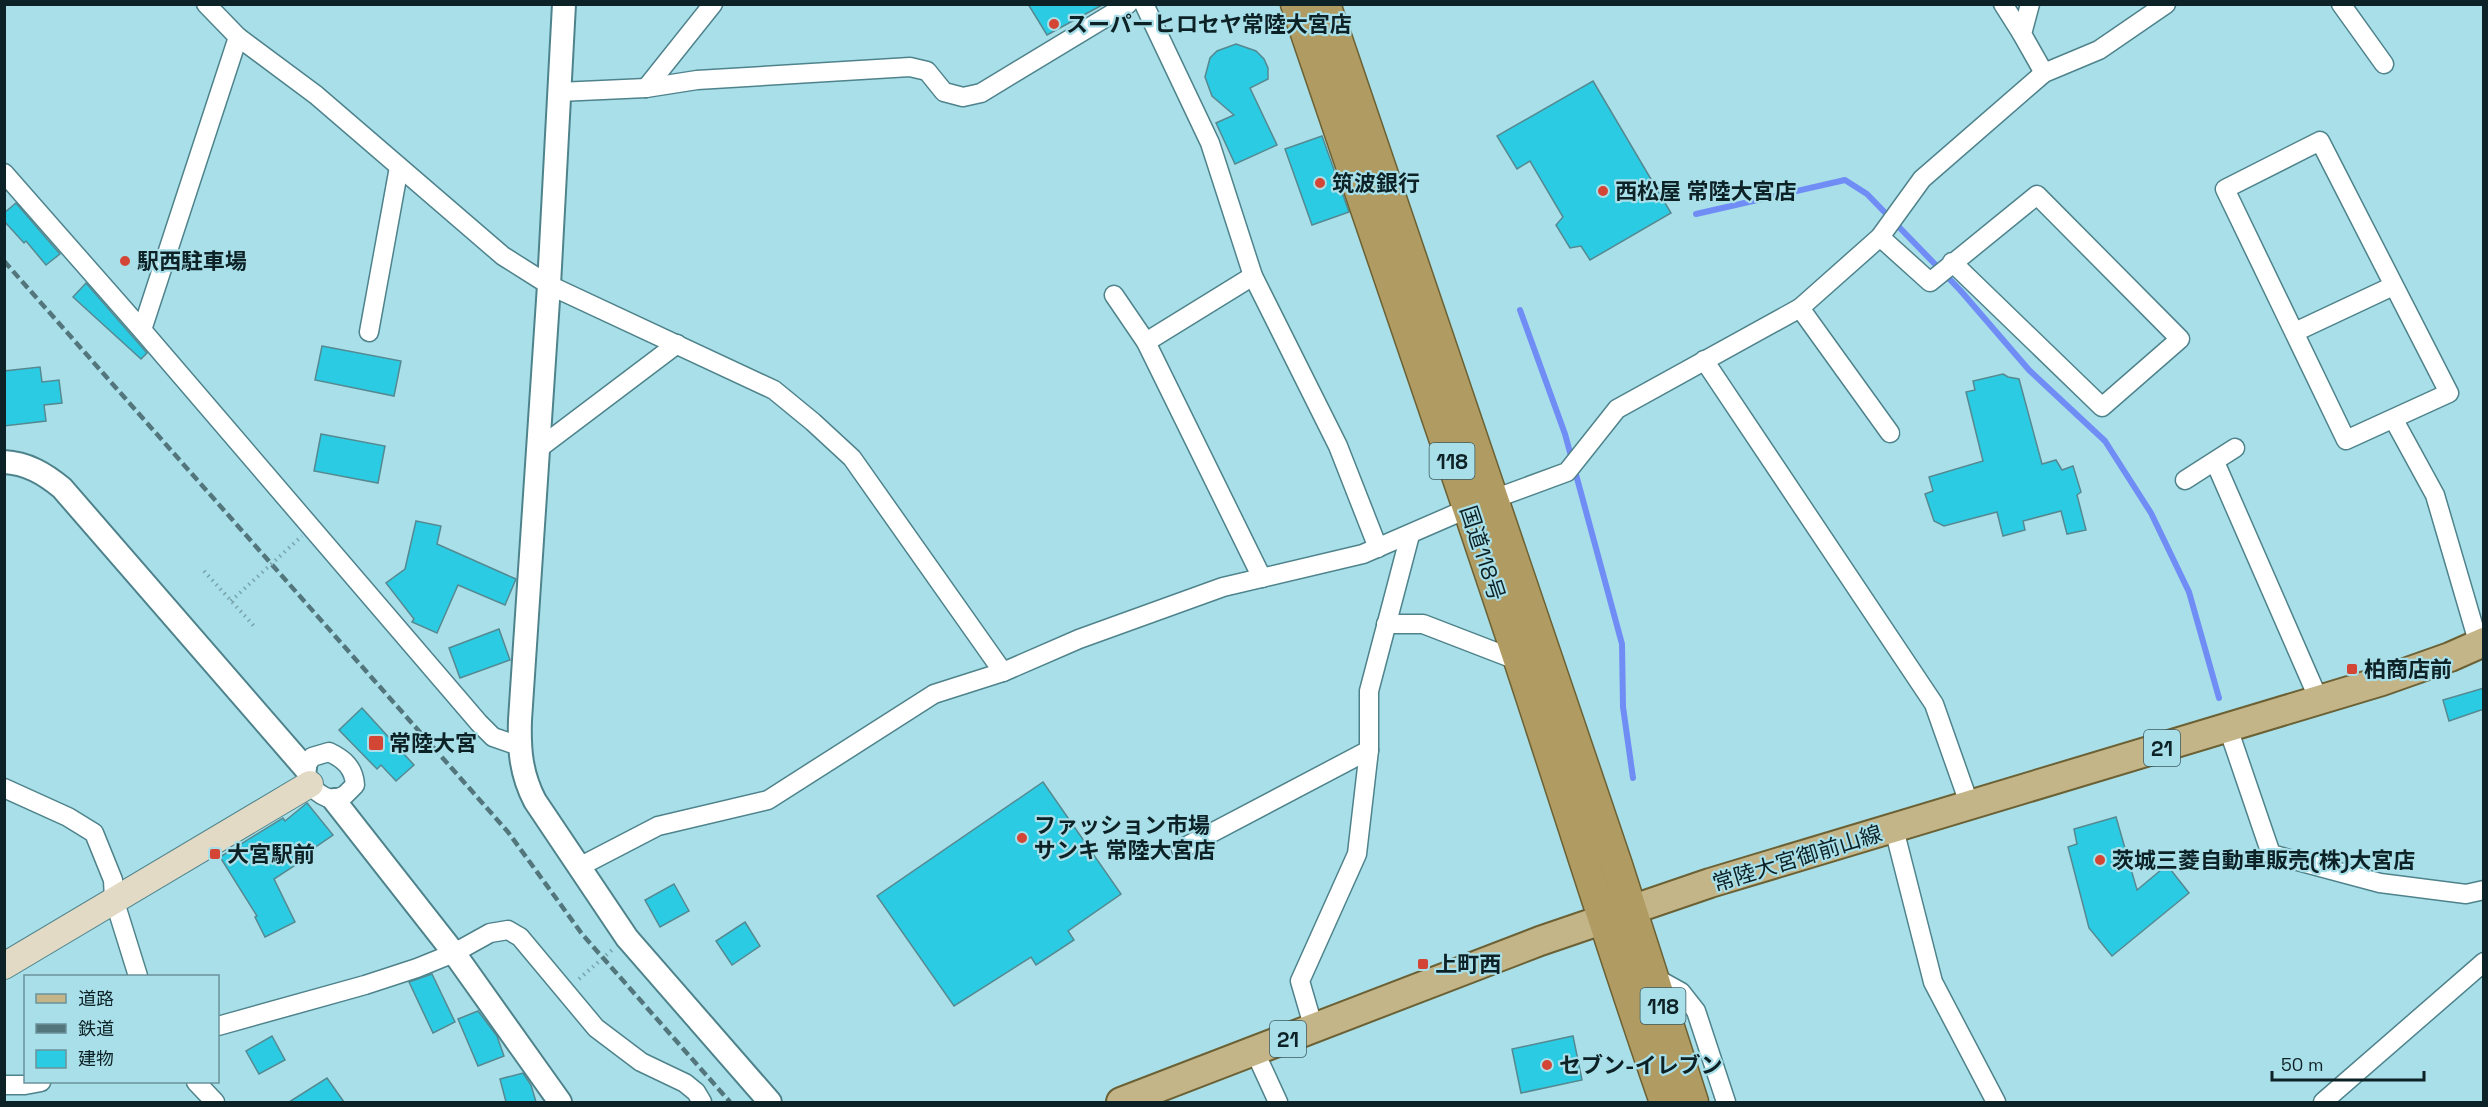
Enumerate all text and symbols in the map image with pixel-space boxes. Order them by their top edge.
place label: スーパーヒロセヤ常陸大宮店 [1066,10,1352,38]
marker: スーパーヒロセヤ常陸大宮店 [1047,17,1061,31]
place label: 筑波銀行 [1332,169,1420,197]
marker: 筑波銀行 [1313,176,1327,190]
place label: 西松屋 常陸大宮店 [1615,177,1797,205]
marker: 西松屋 常陸大宮店 [1596,184,1610,198]
place label: 駅西駐車場 [137,247,247,275]
marker: 駅西駐車場 [118,254,132,268]
road number: 118 [1430,443,1474,479]
street label: 国道118号 [1455,502,1511,604]
place label: 柏商店前 [2364,655,2452,683]
marker: 柏商店前 [2345,662,2359,676]
place label: 常陸大宮 [389,729,477,757]
road number: 21 [2144,730,2180,766]
marker: 常陸大宮 [367,734,385,752]
place label: ファッション市場 サンキ 常陸大宮店 [1034,811,1216,864]
street label: 常陸大宮御前山線 [1709,819,1885,897]
marker: ファッション市場 サンキ 常陸大宮店 [1015,831,1029,845]
place label: 大宮駅前 [227,840,315,868]
place label: 茨城三菱自動車販売(株)大宮店 [2112,846,2415,874]
marker: 大宮駅前 [208,847,222,861]
marker: 茨城三菱自動車販売(株)大宮店 [2093,853,2107,867]
place label: 上町西 [1435,950,1501,978]
marker: 上町西 [1416,957,1430,971]
legend [24,975,219,1083]
text: 道路 [78,987,114,1010]
road number: 118 [1640,988,1686,1024]
text: 鉄道 [78,1017,114,1040]
road number: 21 [1270,1021,1306,1057]
scale bar [2272,1044,2424,1082]
text: 建物 [78,1047,114,1070]
place label: セブン-イレブン [1559,1051,1723,1079]
text: 50 m [2281,1053,2323,1076]
marker: セブン-イレブン [1540,1058,1554,1072]

